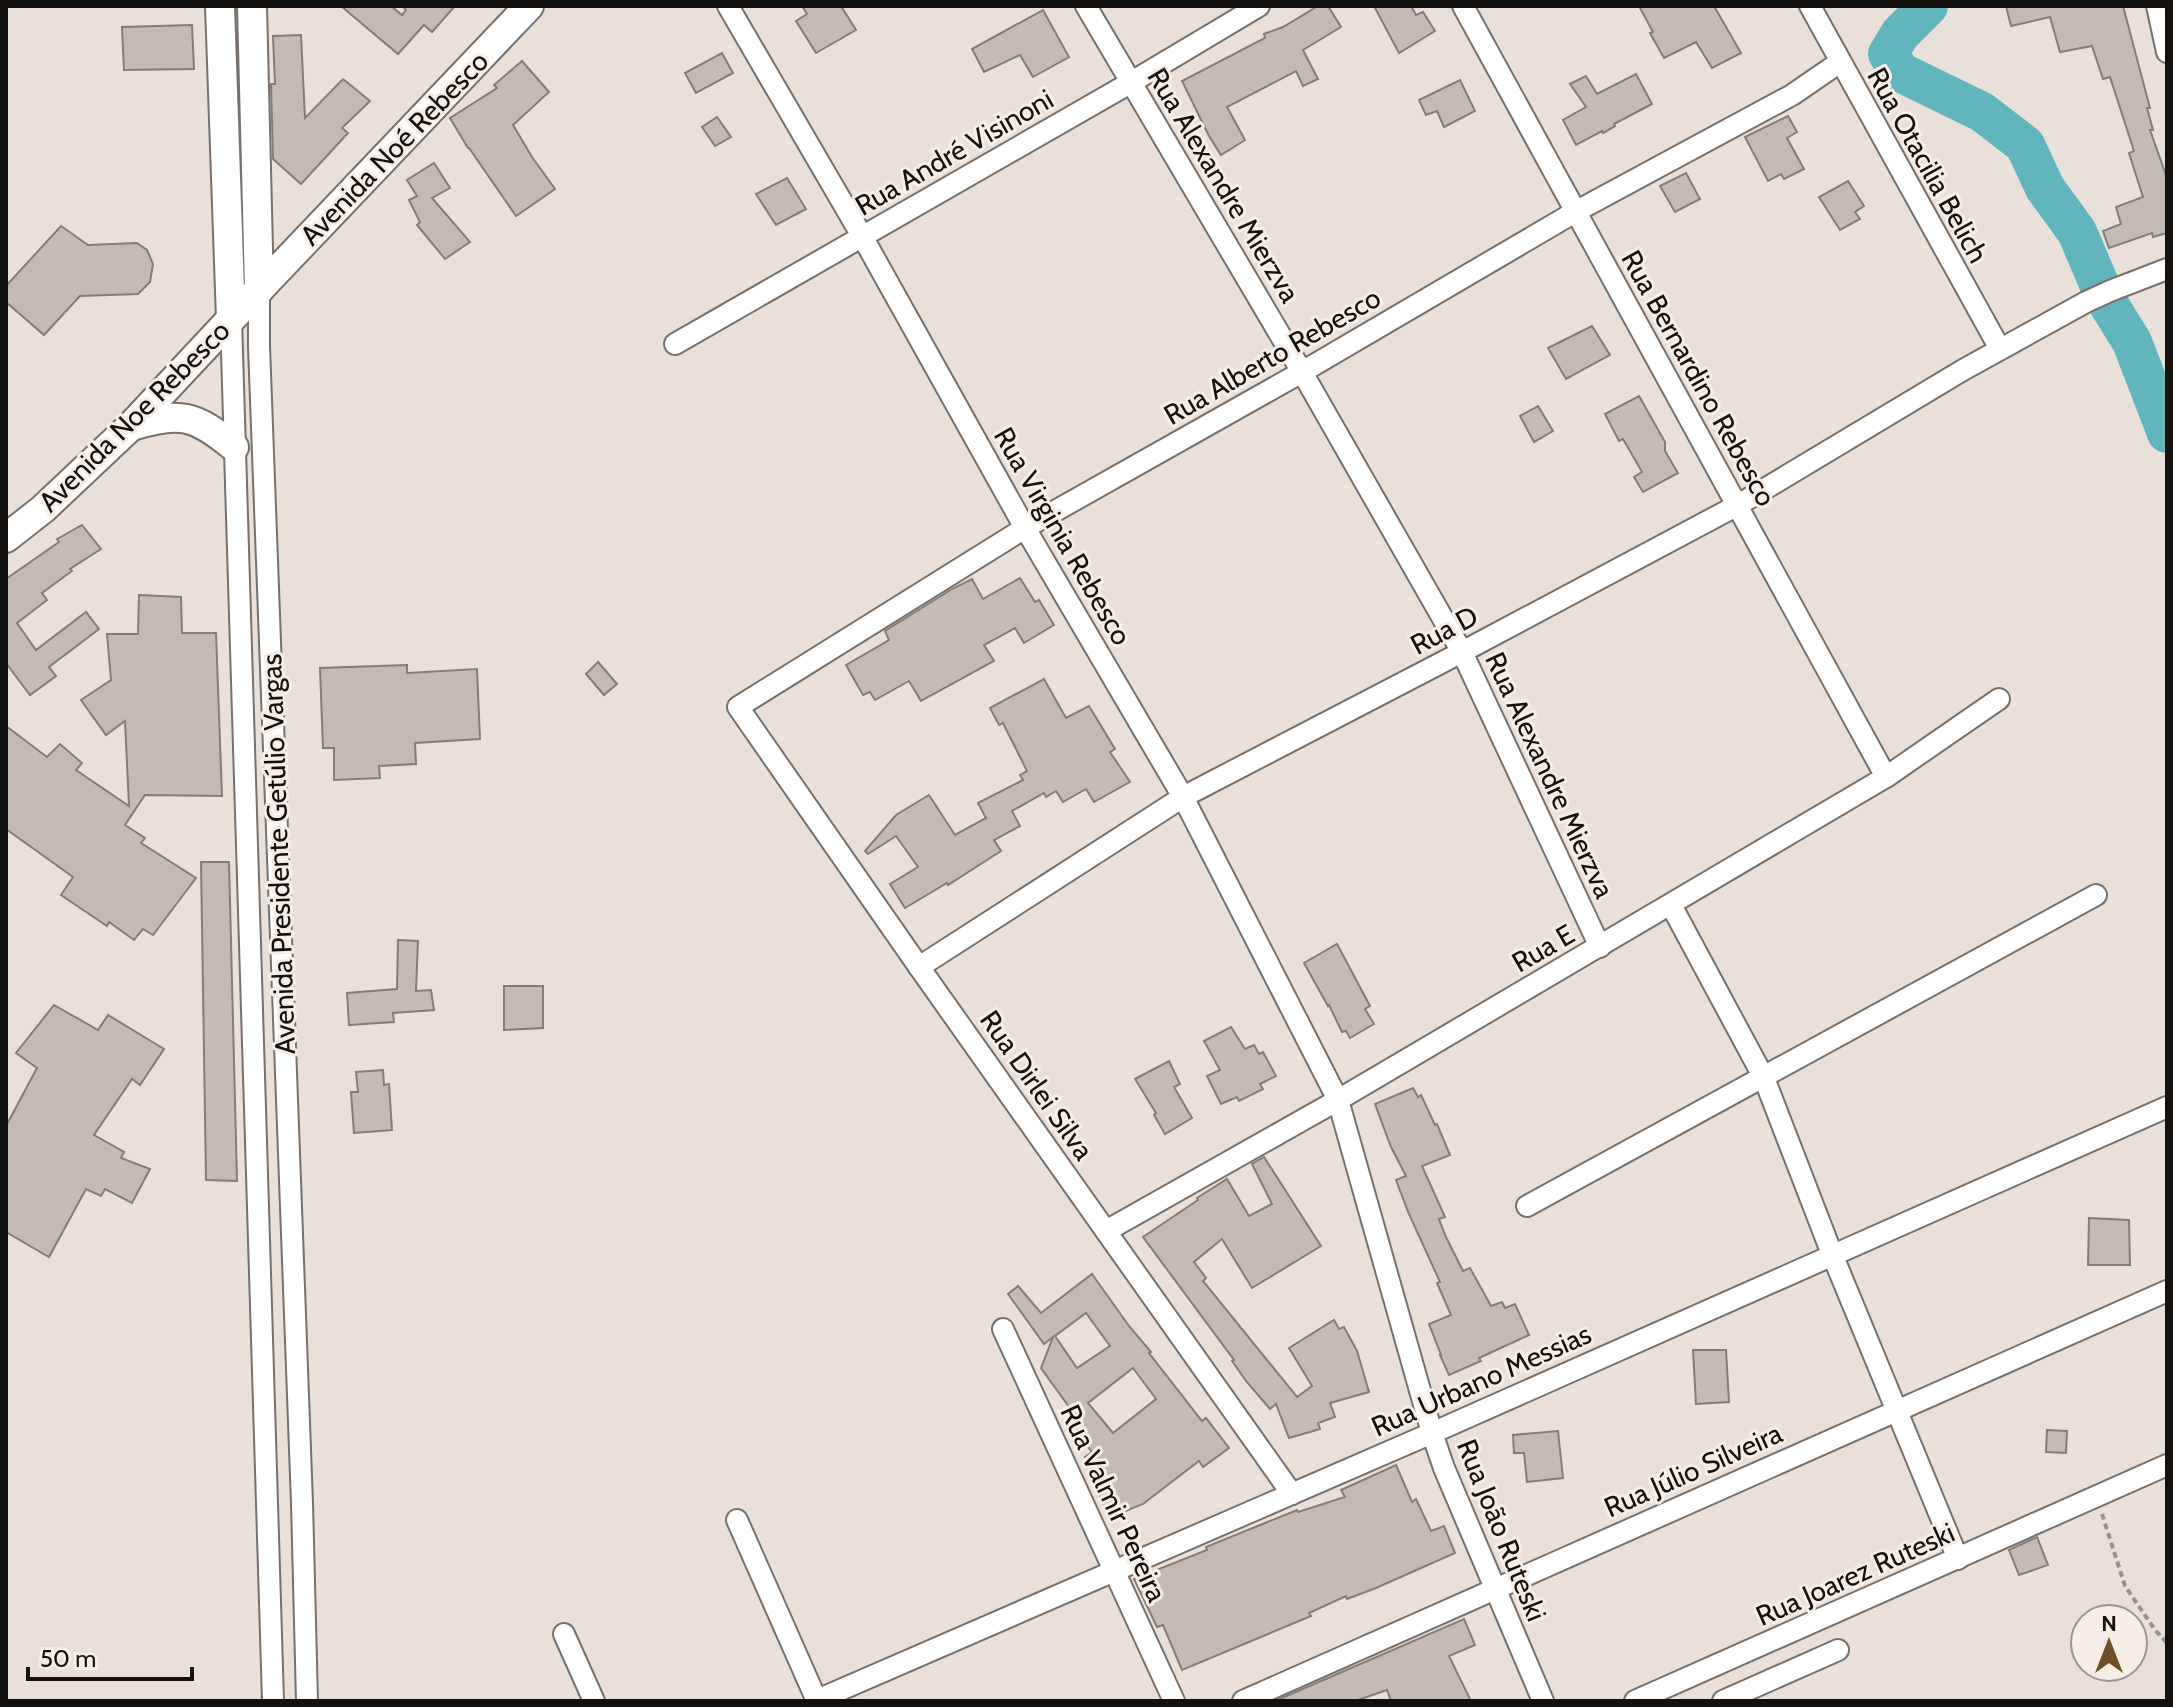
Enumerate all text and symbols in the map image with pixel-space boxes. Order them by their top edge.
street label: Avenida Noé Rebesco [293,44,495,252]
street label: Rua Alexandre Mierzva [1141,62,1308,309]
street label: Rua Otacilia Belich [1860,62,1996,268]
street label: Rua André Visinoni [849,82,1059,222]
street label: Rua Bernardino Rebesco [1614,244,1784,512]
street label: Rua Alberto Rebesco [1158,280,1386,432]
street label: Avenida Noe Rebesco [31,313,237,519]
street label: Rua Virginia Rebesco [987,421,1139,651]
street label: Rua D [1405,598,1483,662]
street label: Rua Alexandre Mierzva [1478,647,1622,904]
street label: Avenida Presidente Getúlio Vargas [254,653,302,1055]
street label: Rua E [1506,917,1580,979]
street label: Rua Dirlei Silva [973,1004,1101,1167]
street label: Rua Urbano Messias [1366,1316,1596,1444]
street label: Rua Valmir Pereira [1053,1399,1175,1607]
street label: Rua Júlio Silveira [1599,1415,1788,1524]
street label: Rua João Ruteski [1450,1434,1554,1626]
street label: Rua Joarez Ruteski [1750,1515,1960,1633]
north arrow [2069,1603,2149,1683]
text: N [2101,1610,2117,1637]
scale bar [28,1631,192,1681]
text: 50 m [40,1644,96,1673]

